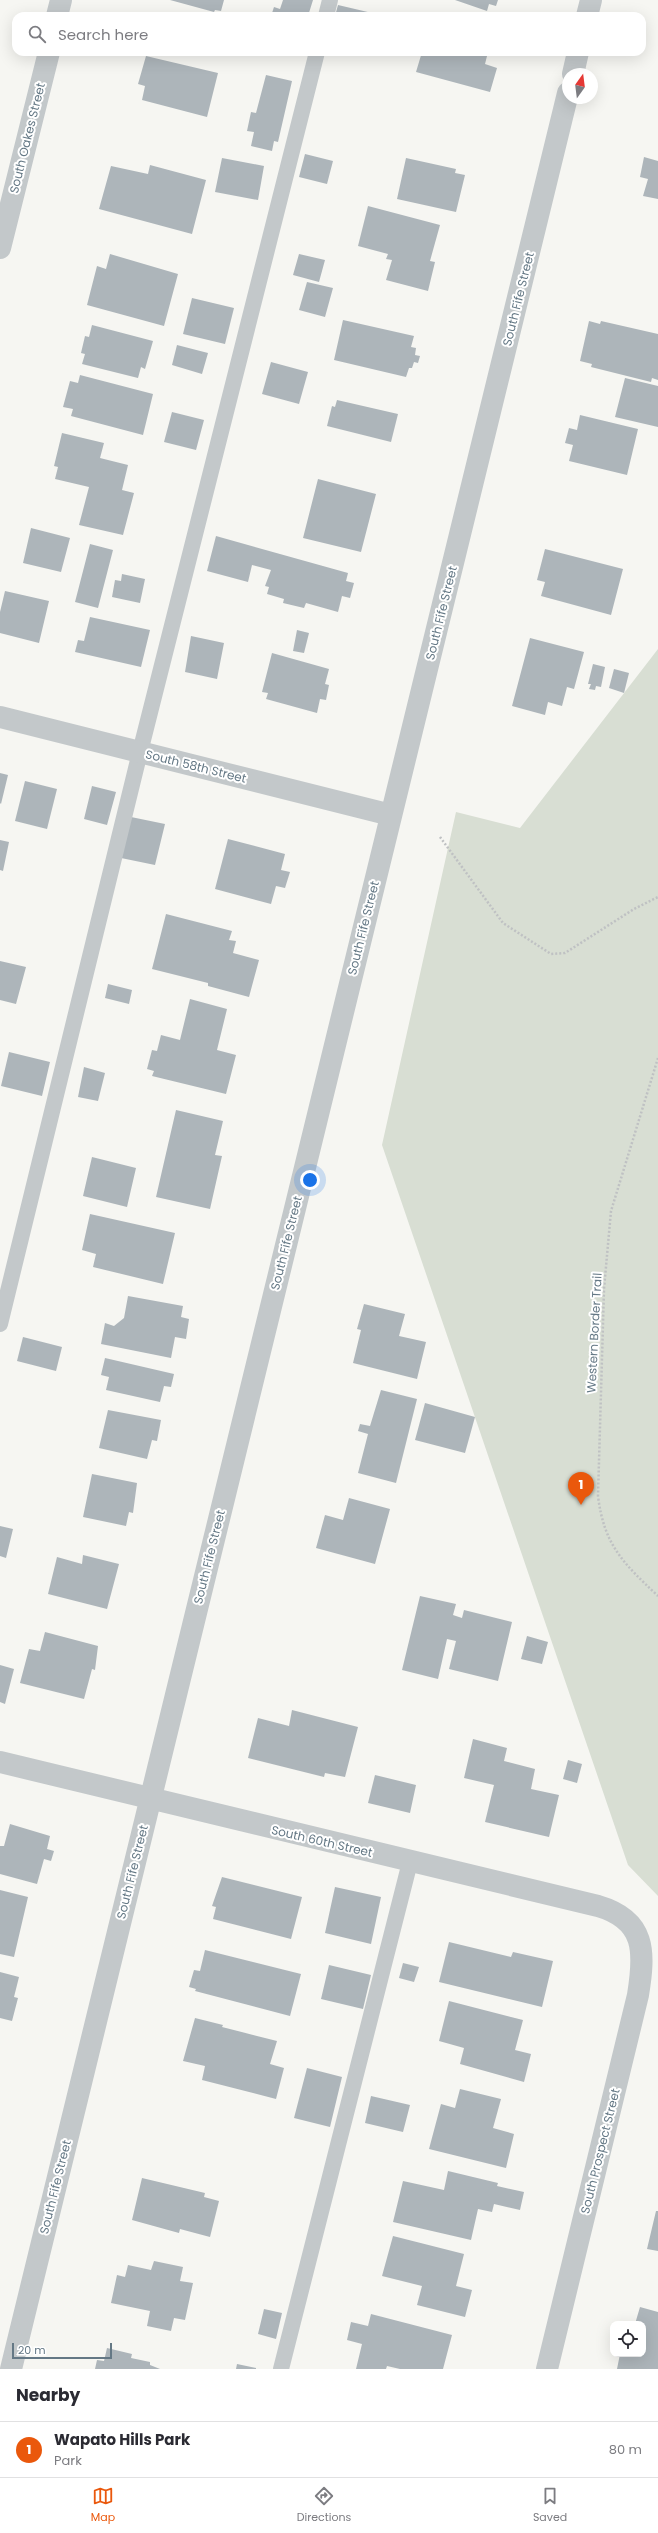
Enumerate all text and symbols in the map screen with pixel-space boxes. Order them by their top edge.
search box [12,12,646,56]
icon: search [26,23,48,45]
text: Search here [58,24,148,45]
north arrow [562,68,598,104]
street label: South Oakes Street [5,81,49,195]
street label: South Fife Street [498,250,538,348]
street label: South Fife Street [421,564,461,662]
street label: South 58th Street [144,745,248,787]
street label: South Fife Street [343,879,383,977]
your location [300,1170,320,1190]
street label: South Fife Street [266,1194,306,1292]
street label: Western Border Trail [582,1272,606,1394]
pin: 1 [568,1472,594,1505]
street label: South Fife Street [189,1508,229,1606]
street label: South 60th Street [270,1821,374,1861]
street label: South Fife Street [112,1823,152,1921]
street label: South Prospect Street [576,2087,624,2215]
street label: South Fife Street [35,2138,75,2236]
map controls [610,2321,646,2357]
button: locate [610,2321,646,2357]
scale bar [12,2341,112,2360]
text: 20 m [18,2342,46,2358]
text: Nearby [16,2383,80,2407]
text: Wapato Hills Park [54,2429,190,2450]
text: 1 [27,2440,31,2459]
text: 80 m [609,2440,642,2459]
text: Park [54,2451,82,2470]
tab: Map [91,2485,115,2526]
tab: Directions [297,2485,351,2526]
tab: Saved [533,2485,567,2526]

